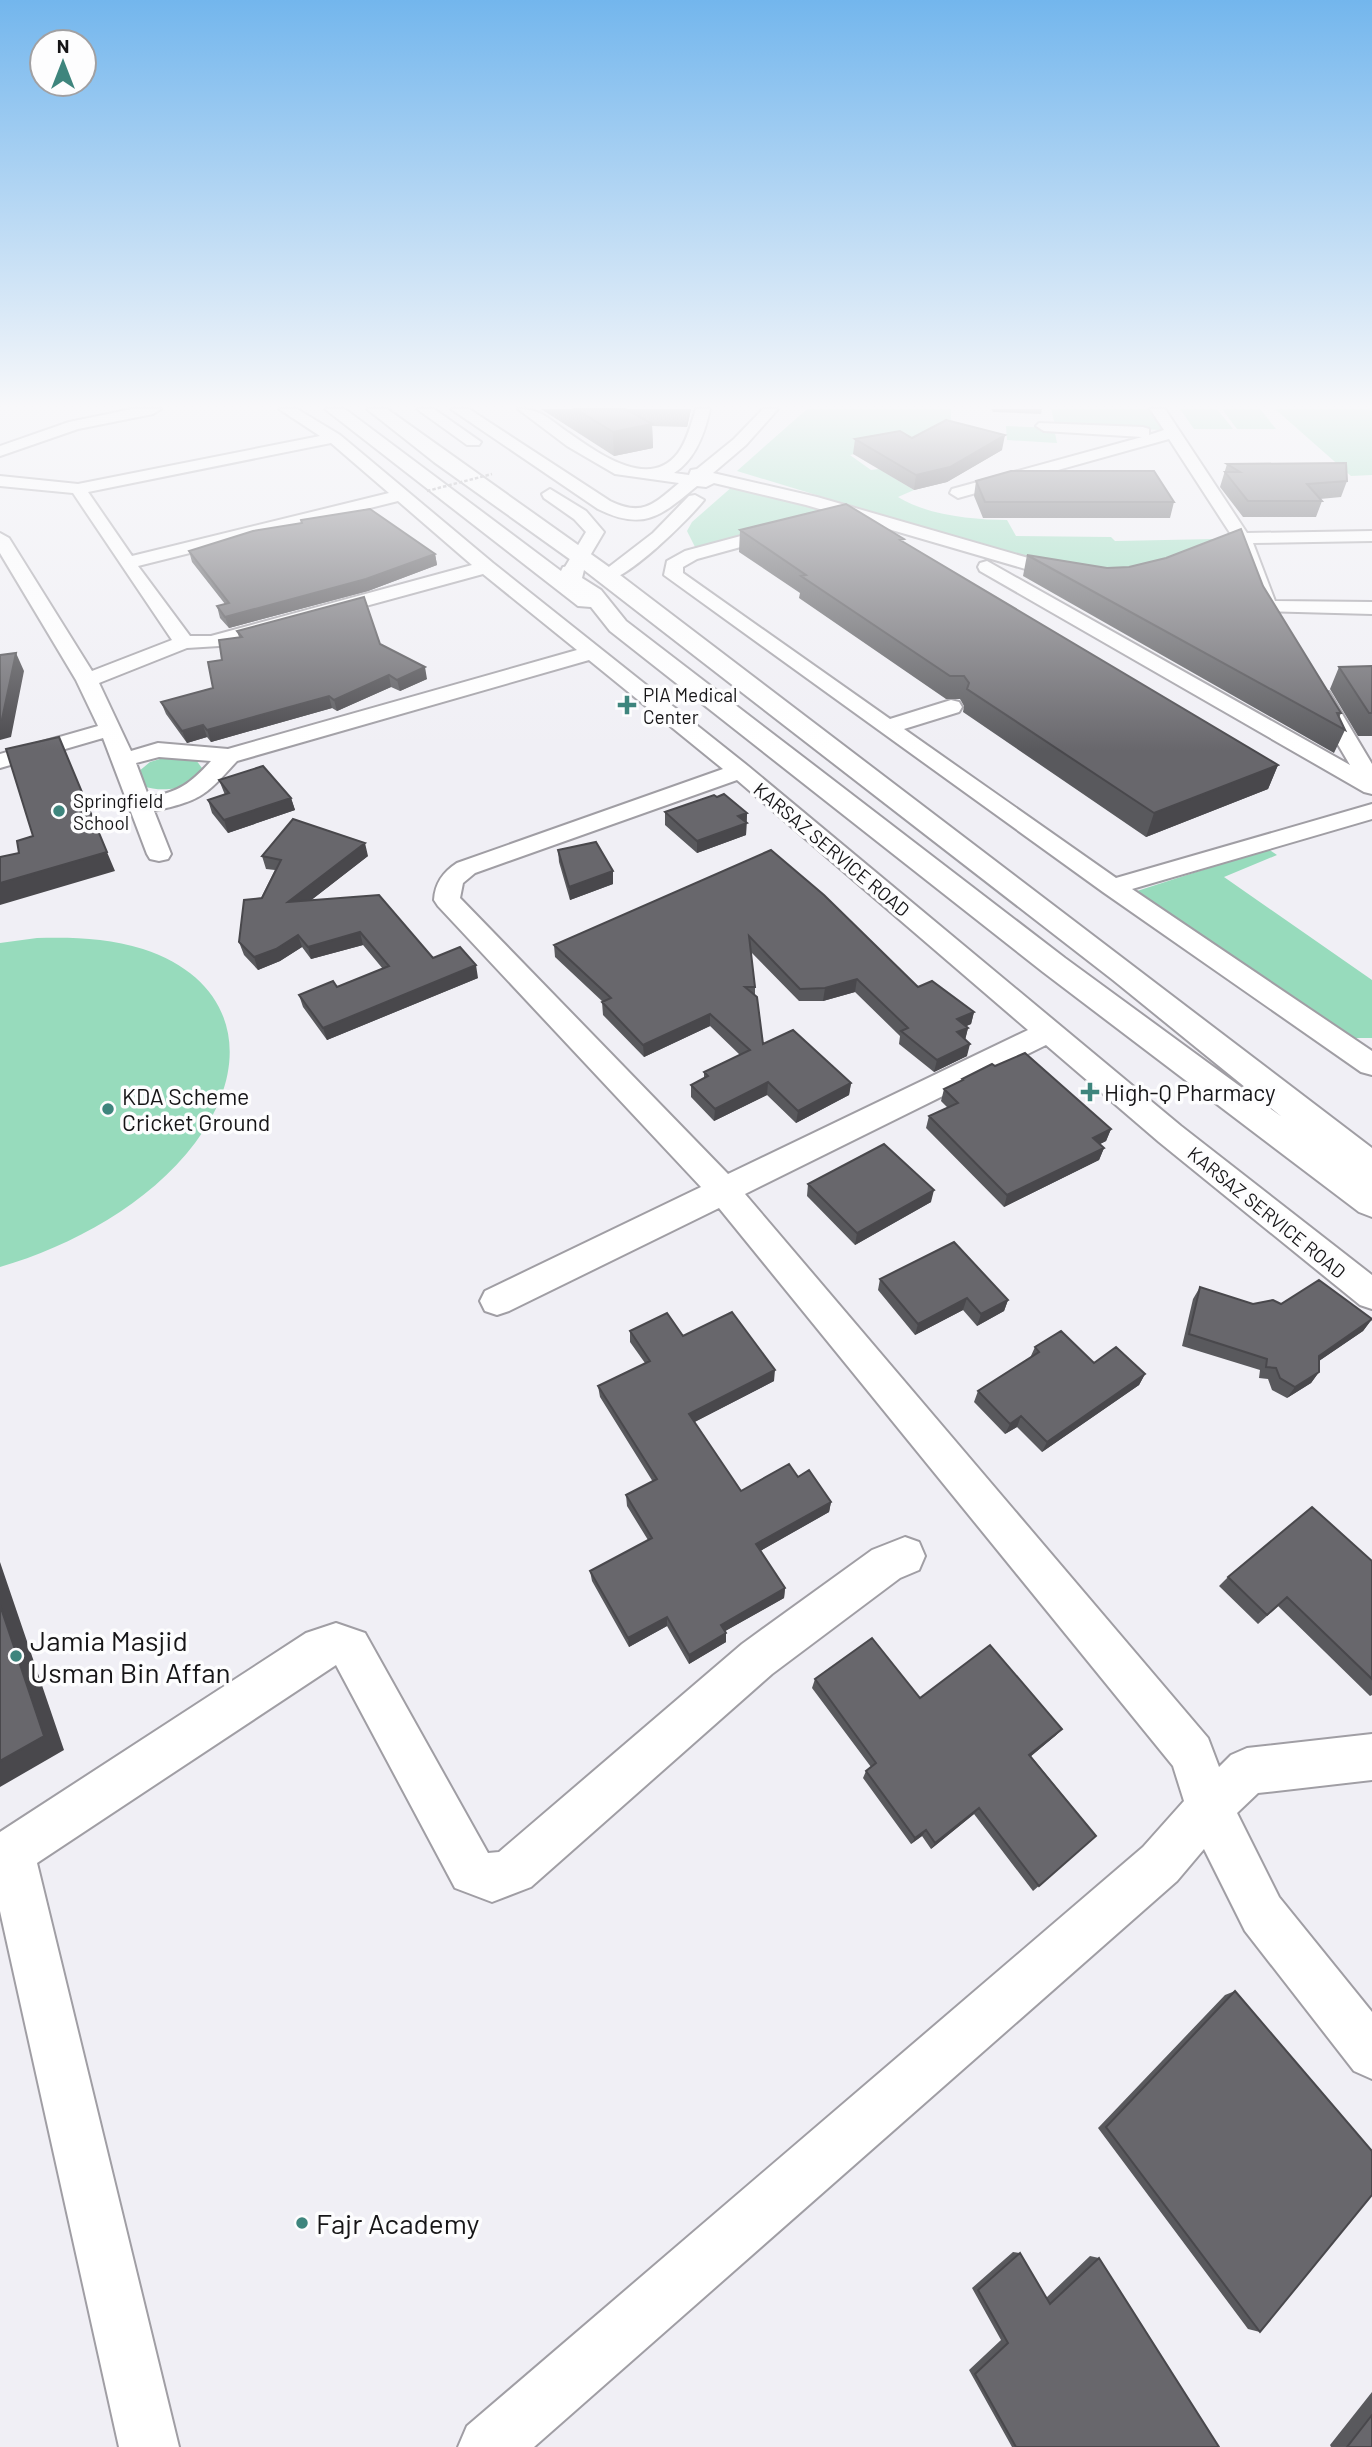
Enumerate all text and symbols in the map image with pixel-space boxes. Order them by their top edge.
north arrow [28,28,98,98]
text: N [57,34,69,57]
place label: PIA Medical Center [643,683,737,728]
marker: PIA Medical Center [617,695,637,715]
street label: KARSAZ SERVICE ROAD [749,777,915,921]
place label: Springfield School [73,789,163,834]
marker: Springfield School [51,803,67,819]
place label: High-Q Pharmacy [1104,1078,1276,1106]
place label: KDA Scheme Cricket Ground [122,1082,270,1136]
marker: High-Q Pharmacy [1082,1084,1098,1100]
marker: KDA Scheme Cricket Ground [100,1101,116,1117]
street label: KARSAZ SERVICE ROAD [1184,1141,1350,1283]
place label: Jamia Masjid Usman Bin Affan [30,1623,231,1689]
marker: Jamia Masjid Usman Bin Affan [8,1648,24,1664]
place label: Fajr Academy [316,2206,480,2240]
marker: Fajr Academy [294,2215,310,2231]

